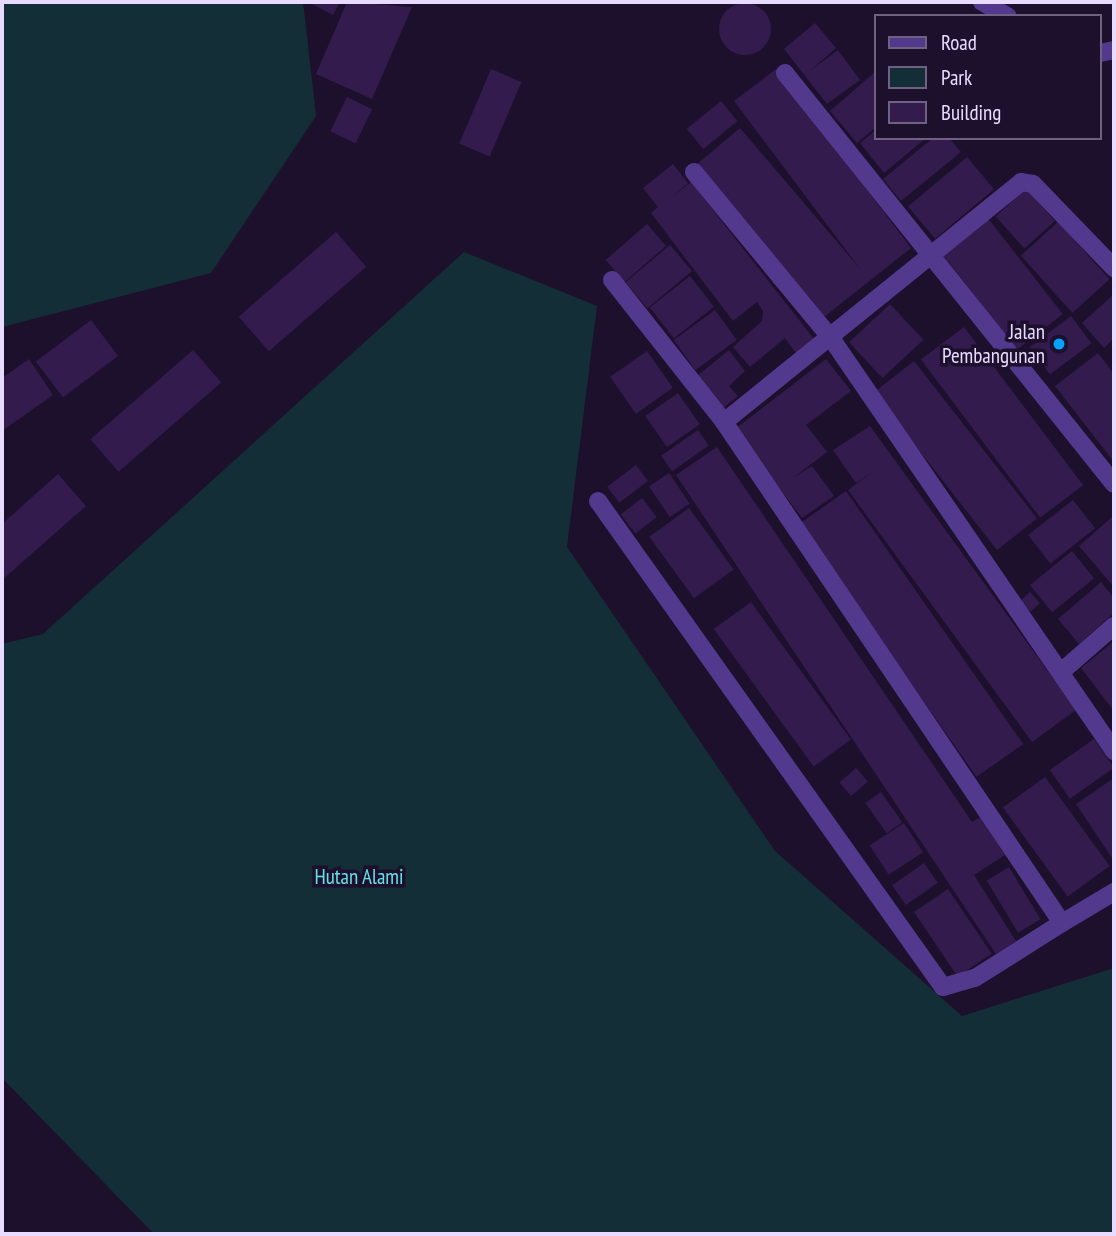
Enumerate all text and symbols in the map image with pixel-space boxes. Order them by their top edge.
legend [874,14,1102,140]
text: Road [941,29,977,56]
text: Park [941,64,972,91]
text: Building [941,99,1001,126]
place label: Jalan Pembangunan [942,319,1045,369]
marker: Jalan Pembangunan [1051,336,1067,352]
park label: Hutan Alami [314,864,404,890]

